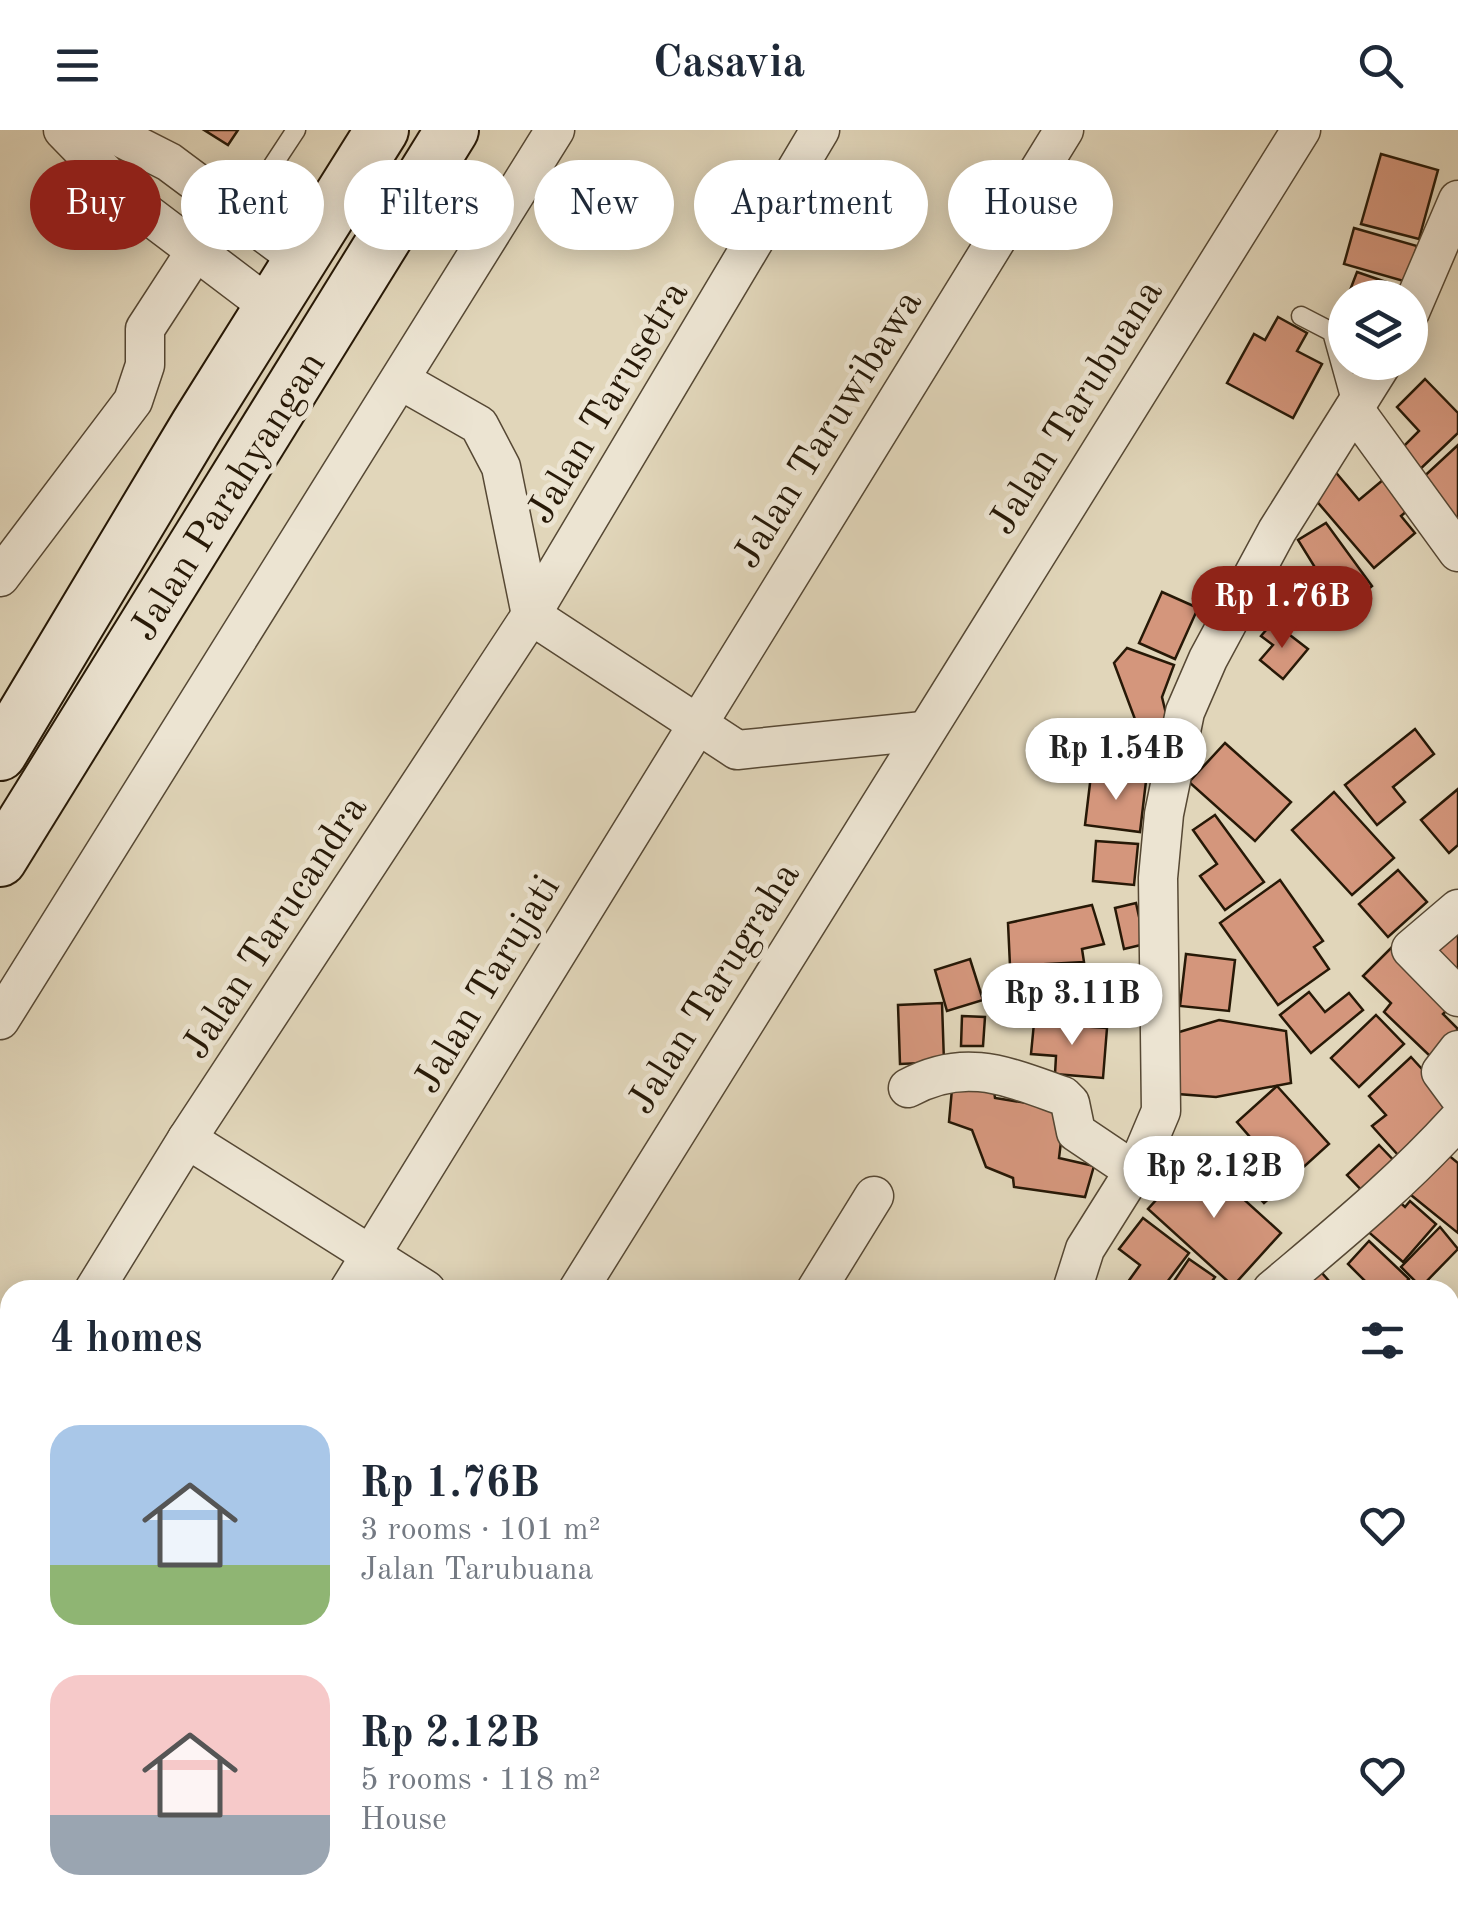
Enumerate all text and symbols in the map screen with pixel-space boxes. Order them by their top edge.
icon: menu [50,38,105,93]
icon: search [1353,38,1408,93]
text: Casavia [653,42,805,87]
chip: Buy [30,160,161,250]
chip: Rent [181,160,324,250]
chip: Filters [344,160,514,250]
chip: New [534,160,674,250]
chip: Apartment [694,160,928,250]
chip: House [948,160,1113,250]
street label: Jalan Tarubuana [983,274,1172,542]
street label: Jalan Tarusetra [522,275,697,531]
map controls [1328,280,1428,380]
button: layers [1328,280,1428,380]
street label: Jalan Taruwibawa [728,284,931,576]
street label: Jalan Parahyangan [124,346,334,649]
pin: Rp 1.76B [1179,566,1385,651]
text: Rp 1.76B [1213,582,1351,614]
pin: Rp 1.54B [1013,718,1219,803]
text: Rp 1.54B [1047,734,1185,766]
street label: Jalan Tarucandra [177,789,376,1067]
street label: Jalan Tarugraha [622,856,809,1122]
street label: Jalan Tarujati [408,869,569,1101]
pin: Rp 3.11B [969,963,1175,1048]
text: Rp 3.11B [1003,979,1141,1011]
pin: Rp 2.12B [1111,1136,1317,1221]
text: Rp 2.12B [1145,1152,1283,1184]
icon: filters [1355,1313,1410,1368]
text: 4 homes [50,1319,202,1361]
text: Rp 1.76B [360,1464,540,1506]
icon: home [130,1465,250,1585]
icon: heart [1355,1498,1410,1553]
text: 3 rooms · 101 m² [360,1515,601,1547]
text: Jalan Tarubuana [360,1555,593,1587]
text: Rp 2.12B [360,1714,540,1756]
icon: home [130,1715,250,1835]
icon: heart [1355,1748,1410,1803]
text: 5 rooms · 118 m² [360,1765,601,1797]
text: House [360,1805,447,1837]

